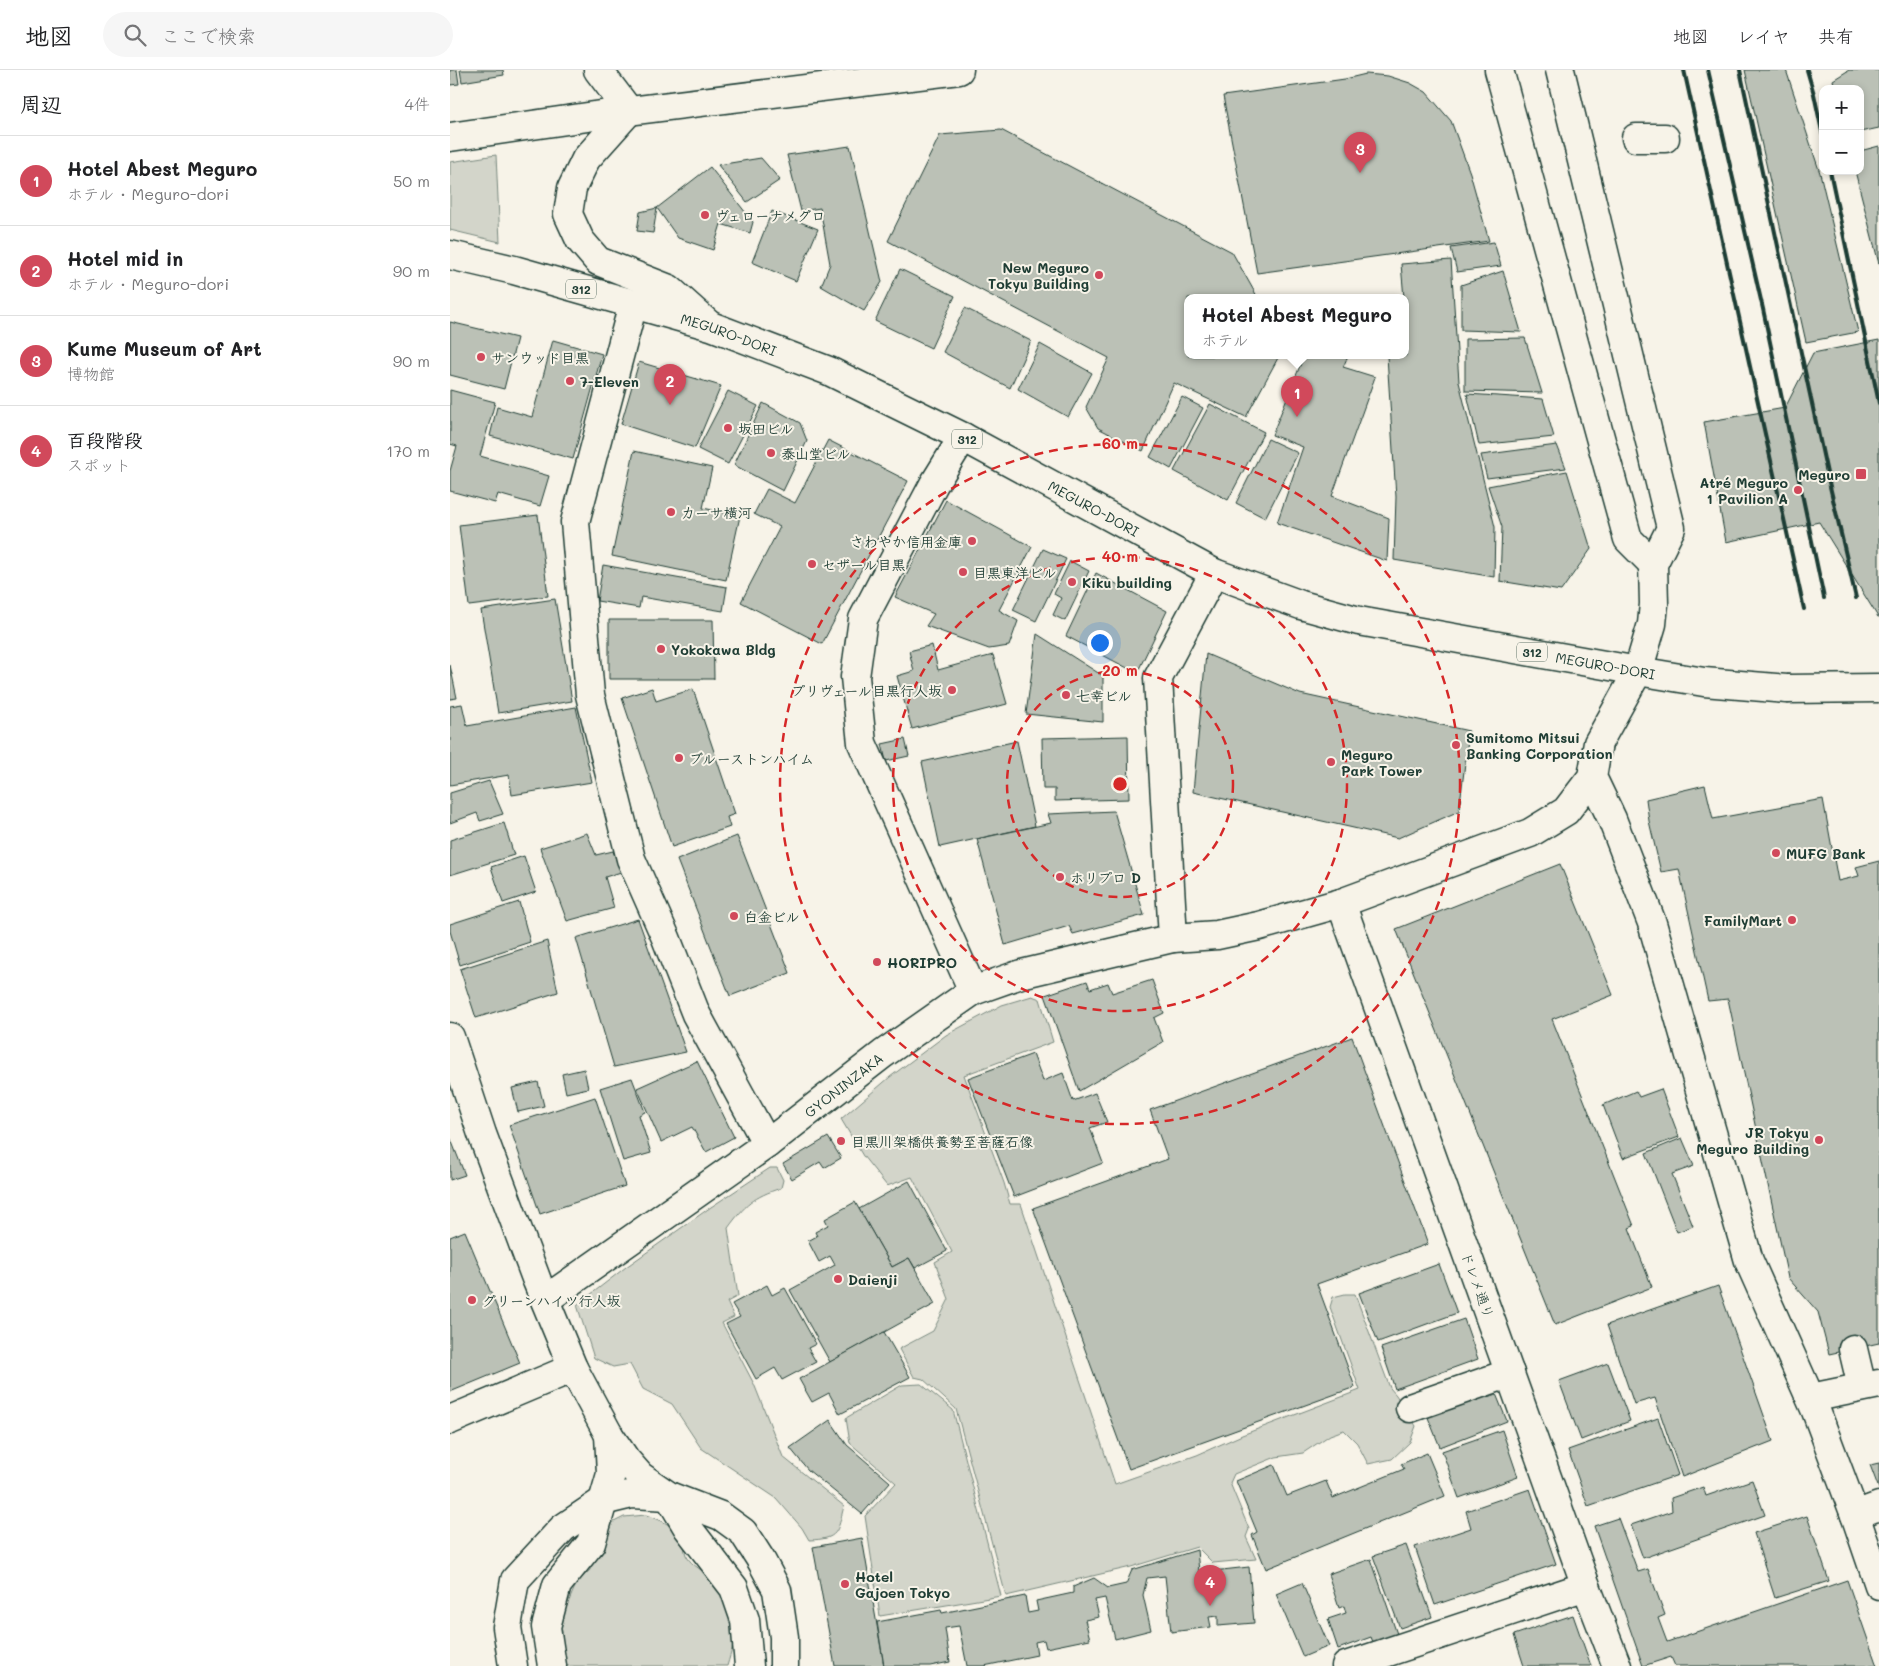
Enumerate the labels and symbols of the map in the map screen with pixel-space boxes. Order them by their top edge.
pin: 3 [1344,132,1376,173]
place label: ヴェローナメグロ [715,206,825,225]
marker: ヴェローナメグロ [699,209,711,221]
place label: New Meguro Tokyu Building [988,258,1089,293]
marker: New Meguro Tokyu Building [1093,269,1105,281]
road number: 312 [566,280,596,298]
street label: MEGURO-DORI [679,308,780,360]
place label: サンウッド目黒 [491,348,589,367]
marker: サンウッド目黒 [475,351,487,363]
pin: 2 [654,364,686,405]
place label: 7-Eleven [580,372,639,391]
marker: 7-Eleven [564,375,576,387]
pin: 1 [1281,376,1313,417]
place label: 坂田ビル [738,419,794,438]
marker: 坂田ビル [722,422,734,434]
road number: 312 [952,429,982,448]
text: 60 m [1102,433,1138,453]
place label: 泰山堂ビル [781,444,851,463]
marker: 泰山堂ビル [765,447,777,459]
place label: Meguro [1798,465,1851,484]
marker: Meguro [1854,467,1868,481]
place label: Atré Meguro 1 Pavilion A [1700,473,1788,508]
street label: MEGURO-DORI [1045,476,1143,540]
marker: Atré Meguro 1 Pavilion A [1792,484,1804,496]
place label: カーサ横河 [681,503,752,522]
marker: カーサ横河 [665,506,677,518]
place label: さわやか信用金庫 [850,532,962,551]
marker: さわやか信用金庫 [966,535,978,547]
text: 40 m [1102,546,1138,566]
place label: セザール目黒 [822,555,905,574]
marker: セザール目黒 [806,558,818,570]
place label: 目黒東洋ビル [973,563,1057,582]
marker: 目黒東洋ビル [957,566,969,578]
place label: Kiku building [1082,573,1172,592]
marker: Kiku building [1066,576,1078,588]
your location [1087,630,1113,656]
place label: Yokokawa Bldg [671,640,776,659]
road number: 312 [1517,642,1547,662]
marker: Yokokawa Bldg [655,643,667,655]
street label: MEGURO-DORI [1554,647,1657,683]
text: 20 m [1102,660,1138,680]
place label: プリヴェール目黒行人坂 [791,681,942,700]
marker: プリヴェール目黒行人坂 [946,684,958,696]
place label: 七幸ビル [1076,686,1132,705]
marker: 七幸ビル [1060,689,1072,701]
place label: Sumitomo Mitsui Banking Corporation [1466,728,1613,763]
marker: Sumitomo Mitsui Banking Corporation [1450,739,1462,751]
place label: Meguro Park Tower [1341,745,1422,780]
place label: ブルーストンハイム [689,749,814,768]
marker: ブルーストンハイム [673,752,685,764]
marker: Meguro Park Tower [1325,756,1337,768]
centre of rings [1111,775,1129,793]
place label: MUFG Bank [1786,844,1866,863]
marker: MUFG Bank [1770,847,1782,859]
place label: ホリプロ D [1070,868,1141,887]
marker: ホリプロ D [1054,871,1066,883]
place label: 白金ビル [744,907,800,926]
marker: 白金ビル [728,910,740,922]
place label: FamilyMart [1704,911,1782,930]
marker: FamilyMart [1786,914,1798,926]
place label: HORIPRO [887,953,957,972]
marker: HORIPRO [871,956,883,968]
street label: GYONINZAKA [800,1048,887,1121]
place label: JR Tokyu Meguro Building [1696,1123,1809,1158]
place label: 目黒川架橋供養勢至菩薩石像 [851,1132,1033,1151]
marker: JR Tokyu Meguro Building [1813,1134,1825,1146]
marker: 目黒川架橋供養勢至菩薩石像 [835,1135,847,1147]
street label: ドレメ通り [1457,1249,1499,1321]
place label: Daienji [848,1270,898,1289]
marker: Daienji [832,1273,844,1285]
place label: グリーンハイツ行人坂 [482,1291,621,1310]
marker: グリーンハイツ行人坂 [466,1294,478,1306]
pin: 4 [1194,1565,1226,1606]
place label: Hotel Gajoen Tokyo [855,1567,950,1602]
marker: Hotel Gajoen Tokyo [839,1578,851,1590]

